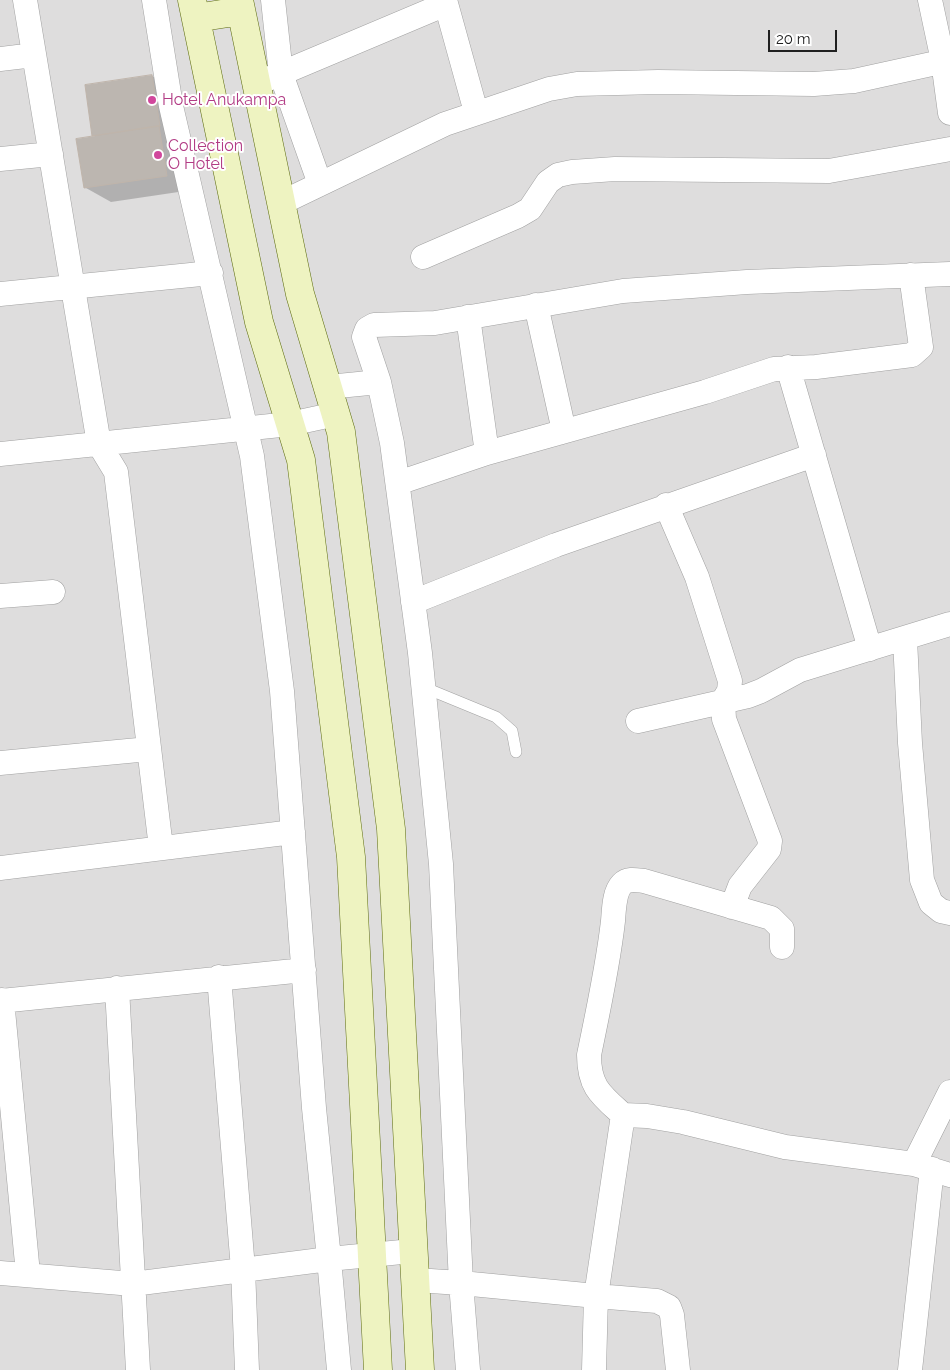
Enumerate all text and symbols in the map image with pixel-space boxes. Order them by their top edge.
scale bar [770,20,839,52]
text: 20 m [776,30,811,48]
place label: Hotel Anukampa [162,90,286,110]
marker: Hotel Anukampa [146,94,158,106]
place label: Collection O Hotel [168,136,243,174]
marker: Collection O Hotel [152,149,164,161]

